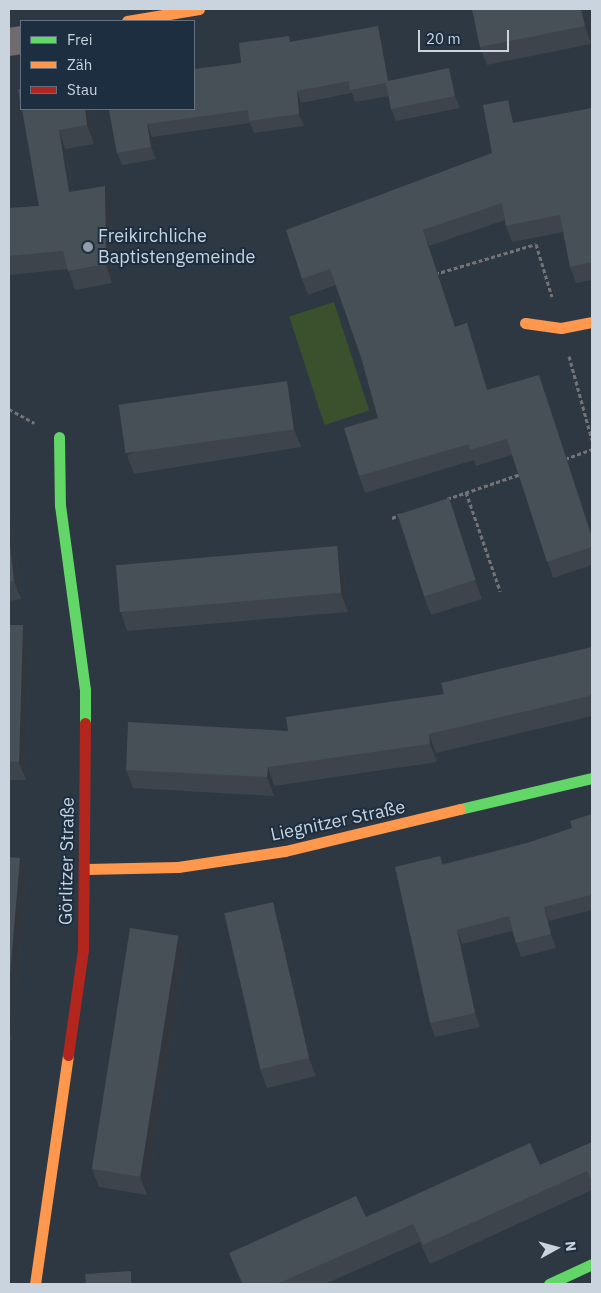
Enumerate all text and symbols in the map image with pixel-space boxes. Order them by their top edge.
legend [20,20,195,110]
scale bar [421,20,512,52]
text: 20 m [426,29,461,48]
text: Frei [67,30,93,49]
text: Zäh [67,55,92,74]
text: Stau [67,80,98,99]
place label: Freikirchliche Baptistengemeinde [98,226,255,268]
marker: Freikirchliche Baptistengemeinde [82,241,94,253]
street label: Liegnitzer Straße [269,796,407,846]
street label: Görlitzer Straße [55,797,79,925]
north arrow [531,1223,581,1273]
text: N [561,1240,580,1252]

